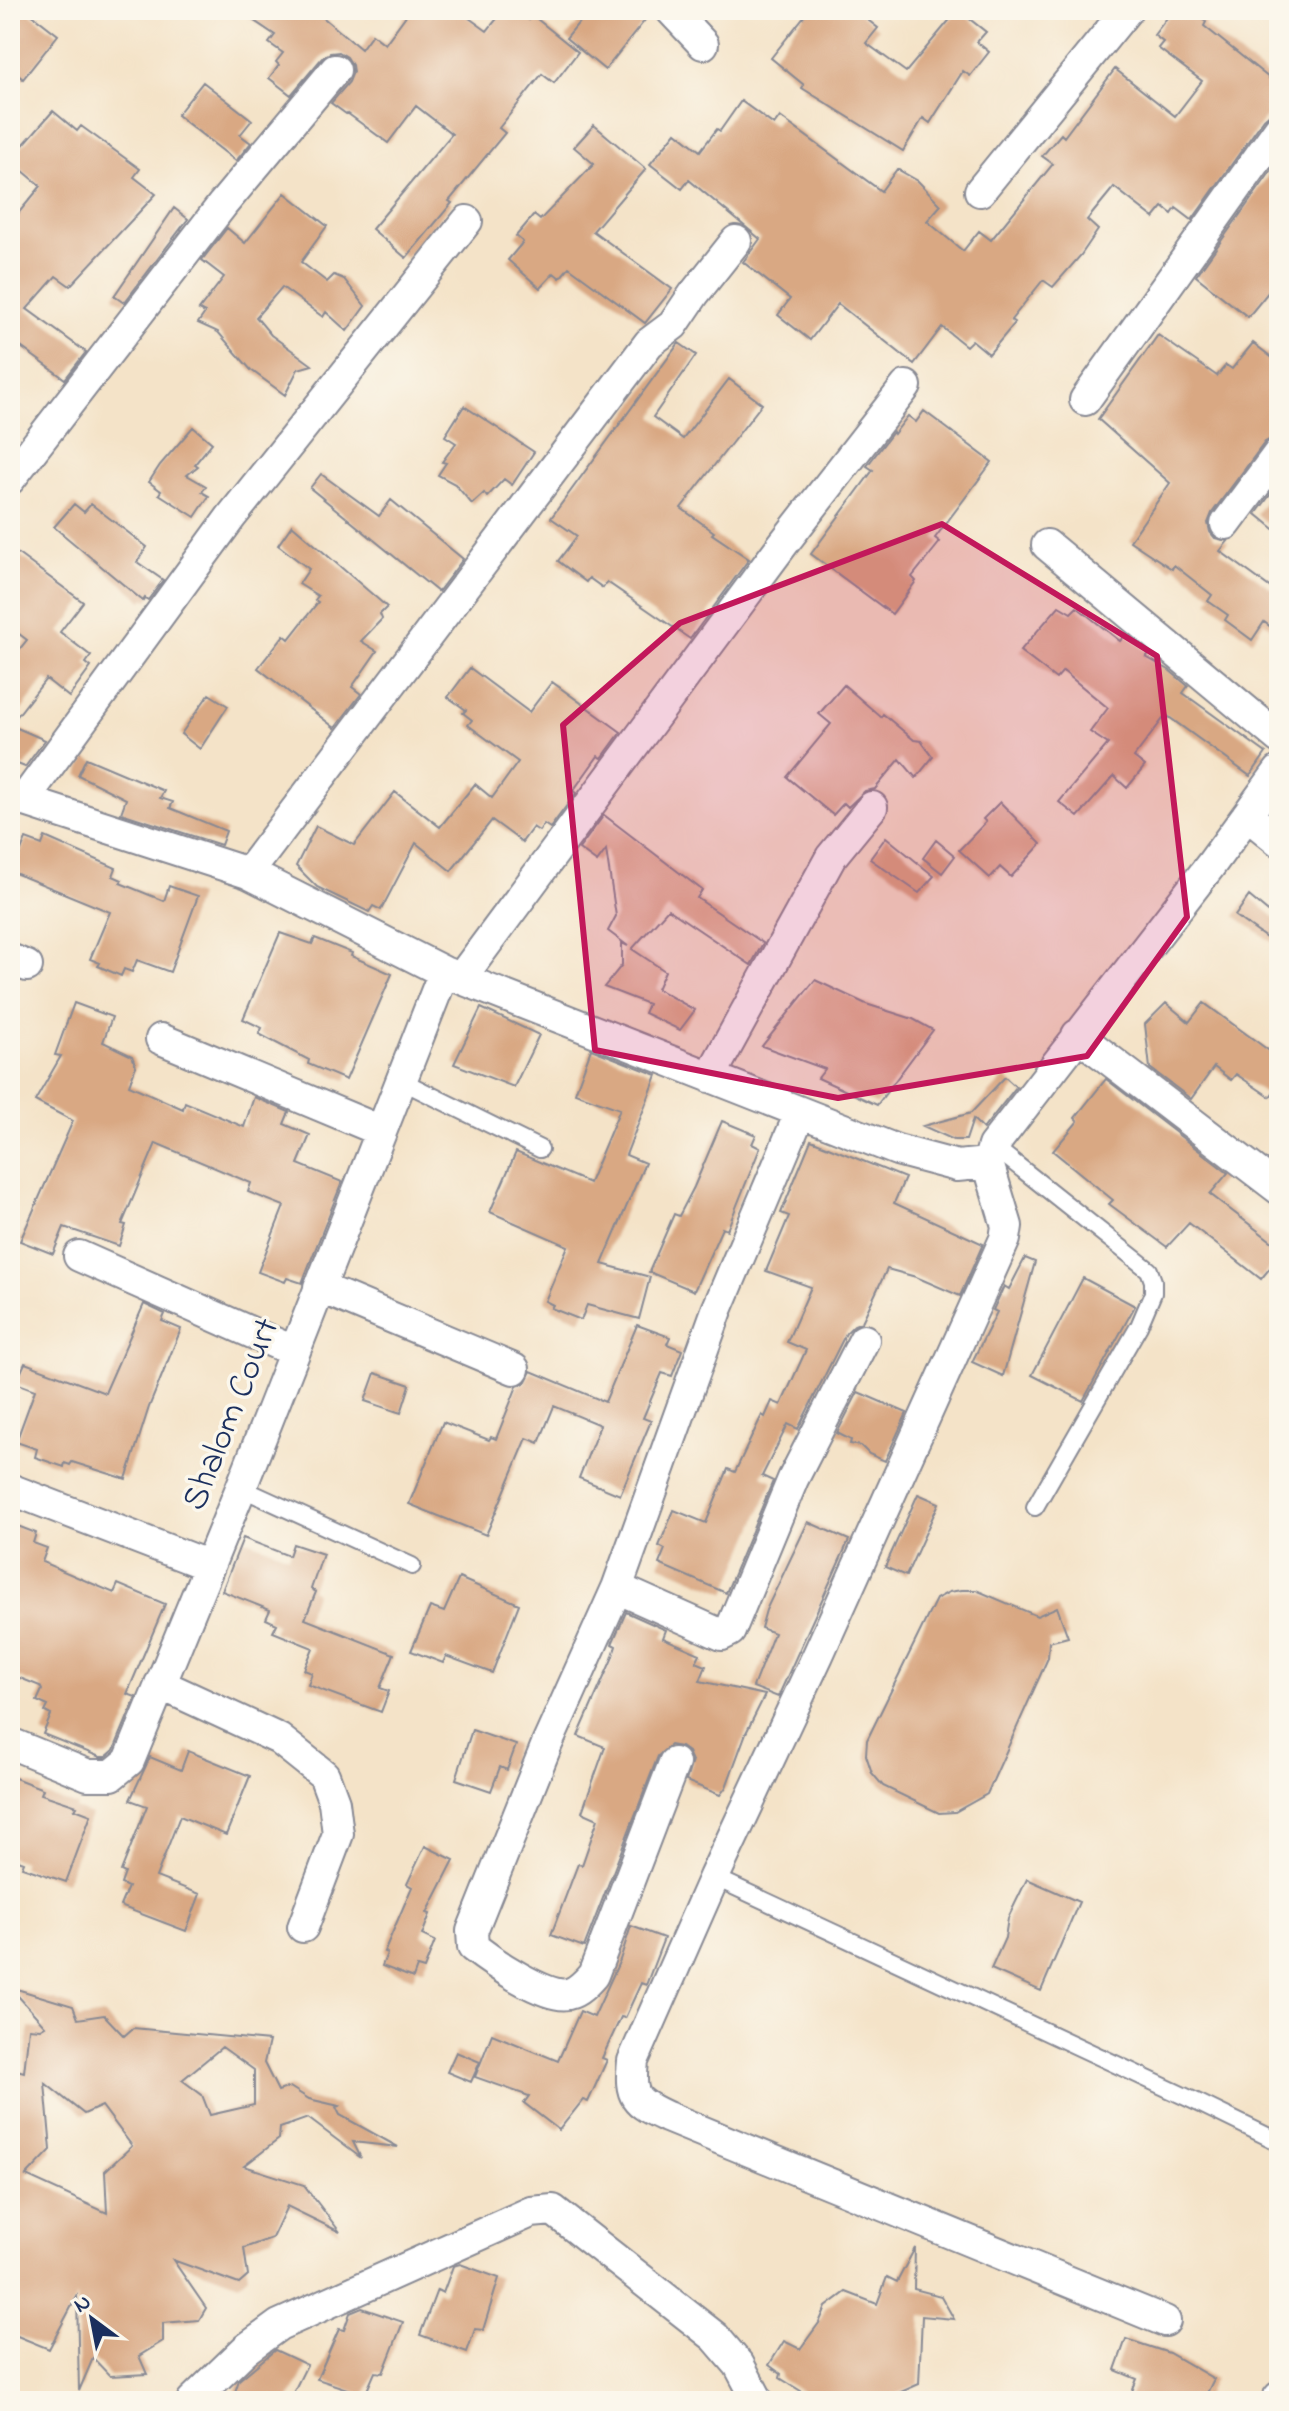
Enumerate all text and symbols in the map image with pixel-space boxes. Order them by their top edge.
street label: Shalom Court [169,1310,295,1519]
north arrow [52,2279,132,2359]
text: N [68,2287,98,2322]

